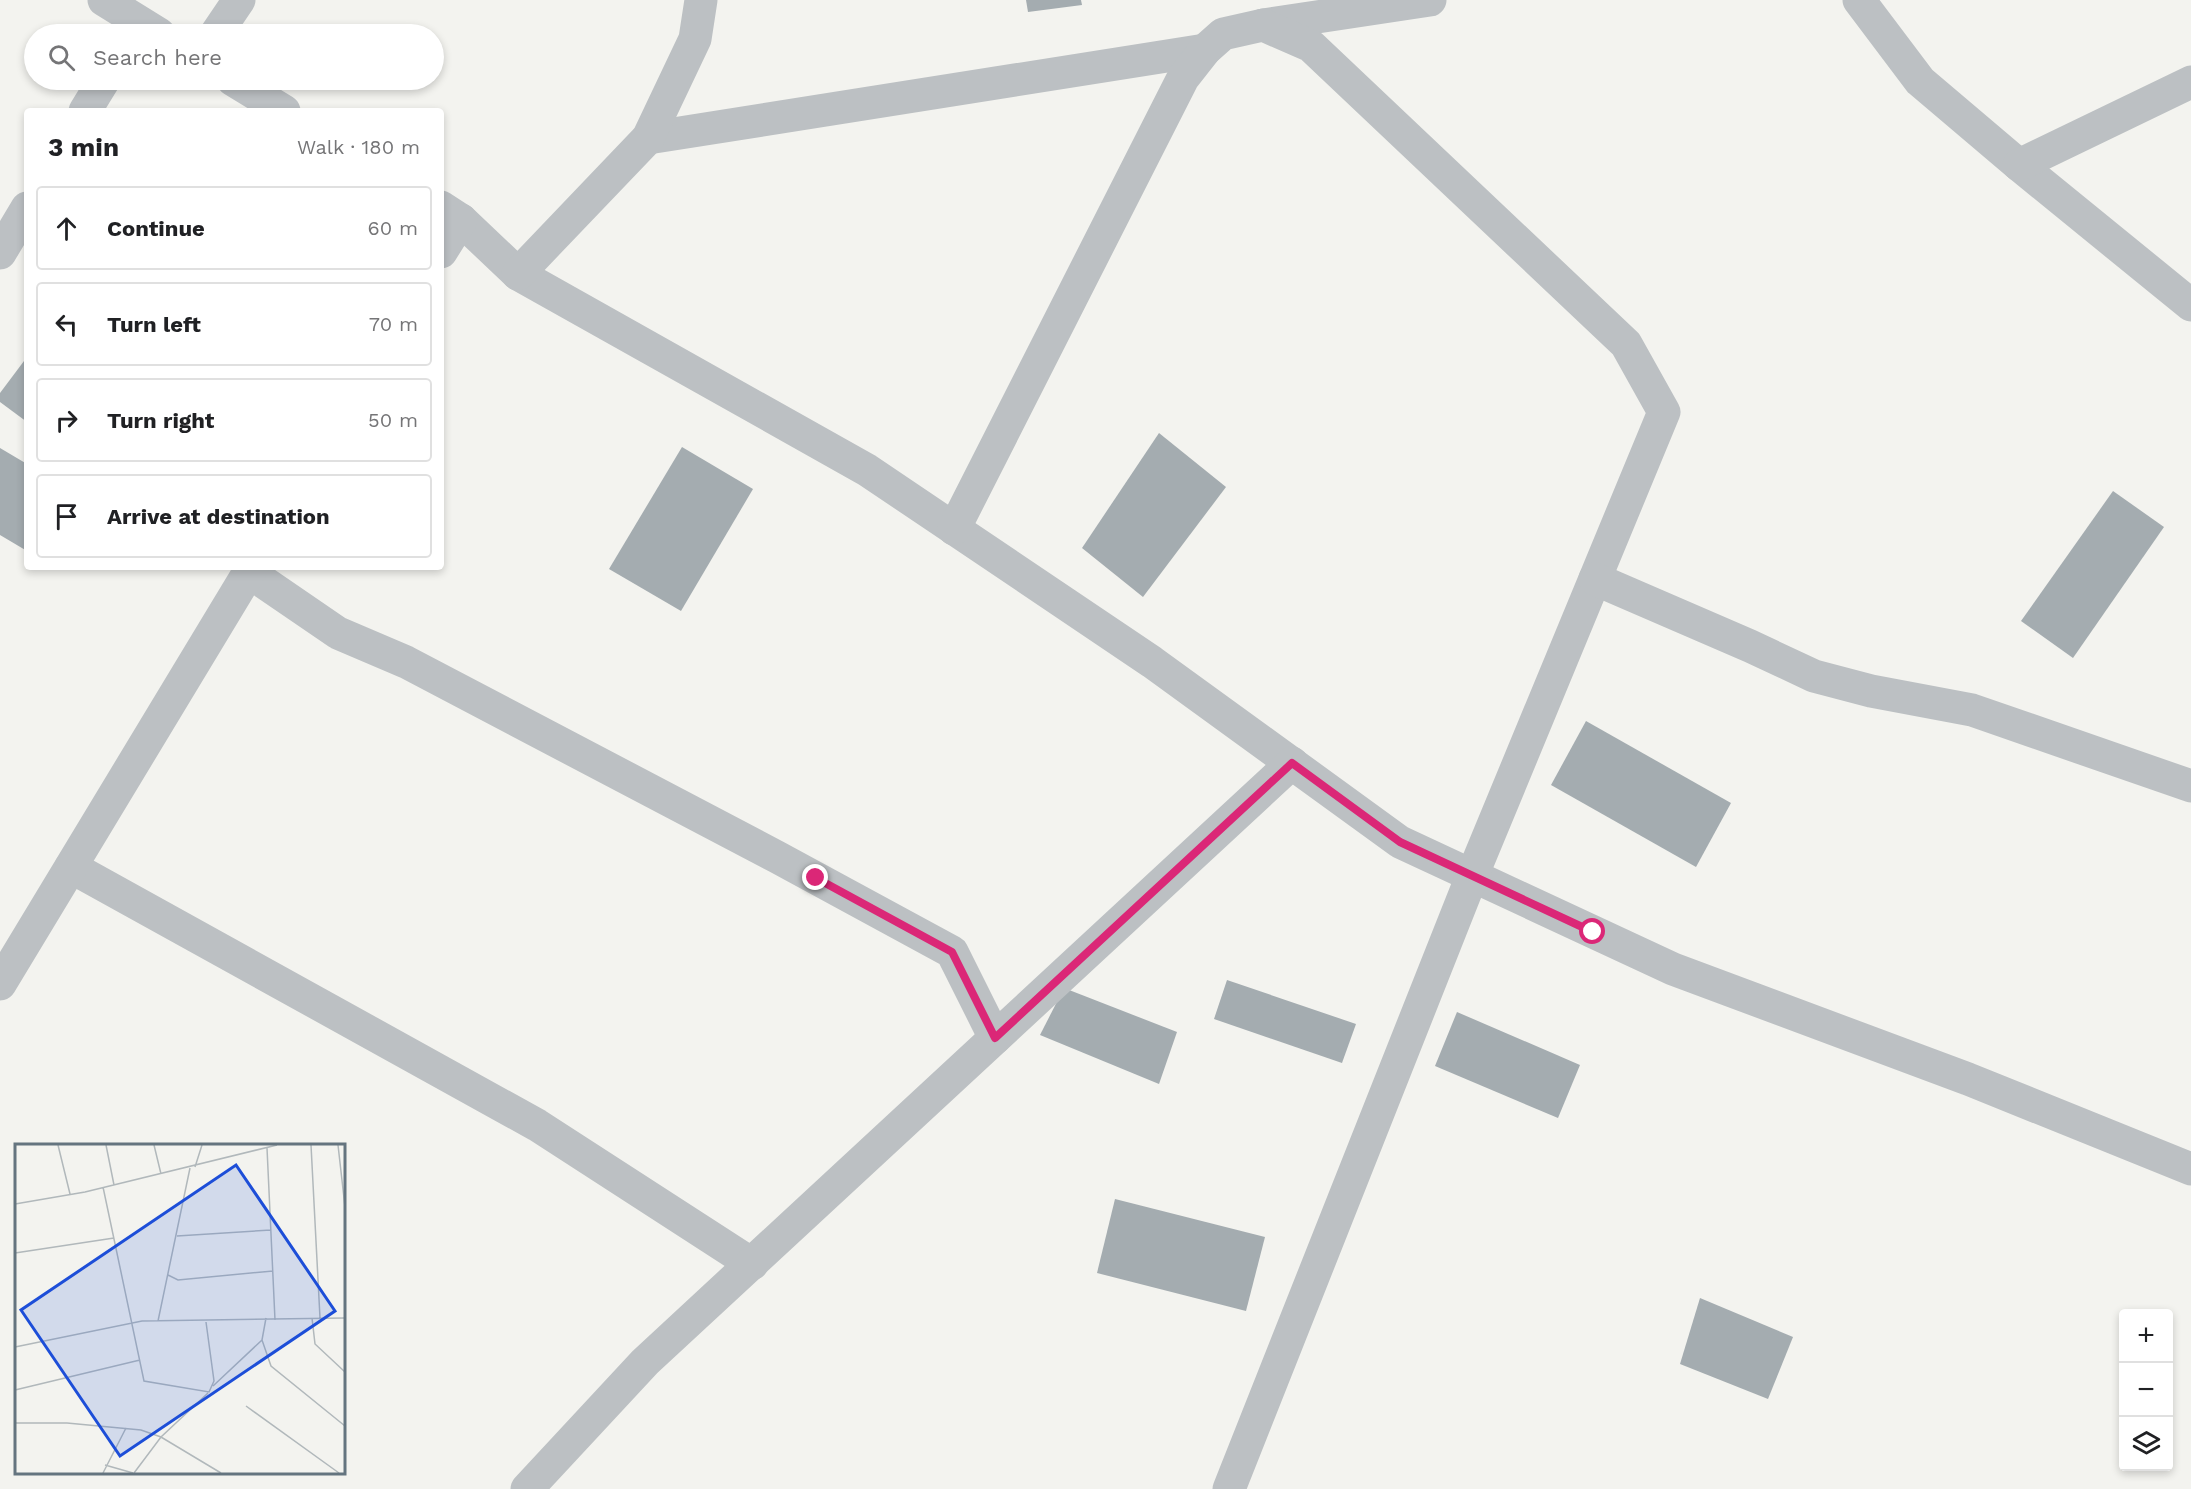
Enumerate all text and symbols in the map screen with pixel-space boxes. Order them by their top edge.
search box [24,24,444,90]
icon: search [45,41,78,74]
text: Search here [93,45,222,70]
text: 3 min [48,132,119,162]
text: Walk · 180 m [297,135,420,159]
icon: ahead [50,212,83,245]
text: Continue [107,216,205,241]
text: 60 m [368,216,418,240]
icon: left [50,308,83,341]
text: Turn left [107,312,201,337]
text: 70 m [369,312,418,336]
icon: right [50,404,83,437]
text: Turn right [107,408,214,433]
text: 50 m [368,408,418,432]
icon: arrive [50,500,83,533]
text: Arrive at destination [107,504,330,529]
route end [802,864,828,890]
route start [1579,918,1605,944]
inset map [15,1144,345,1474]
map controls [2119,1309,2173,1471]
button: + [2119,1309,2173,1363]
button: − [2119,1363,2173,1417]
button: layers [2119,1417,2173,1471]

